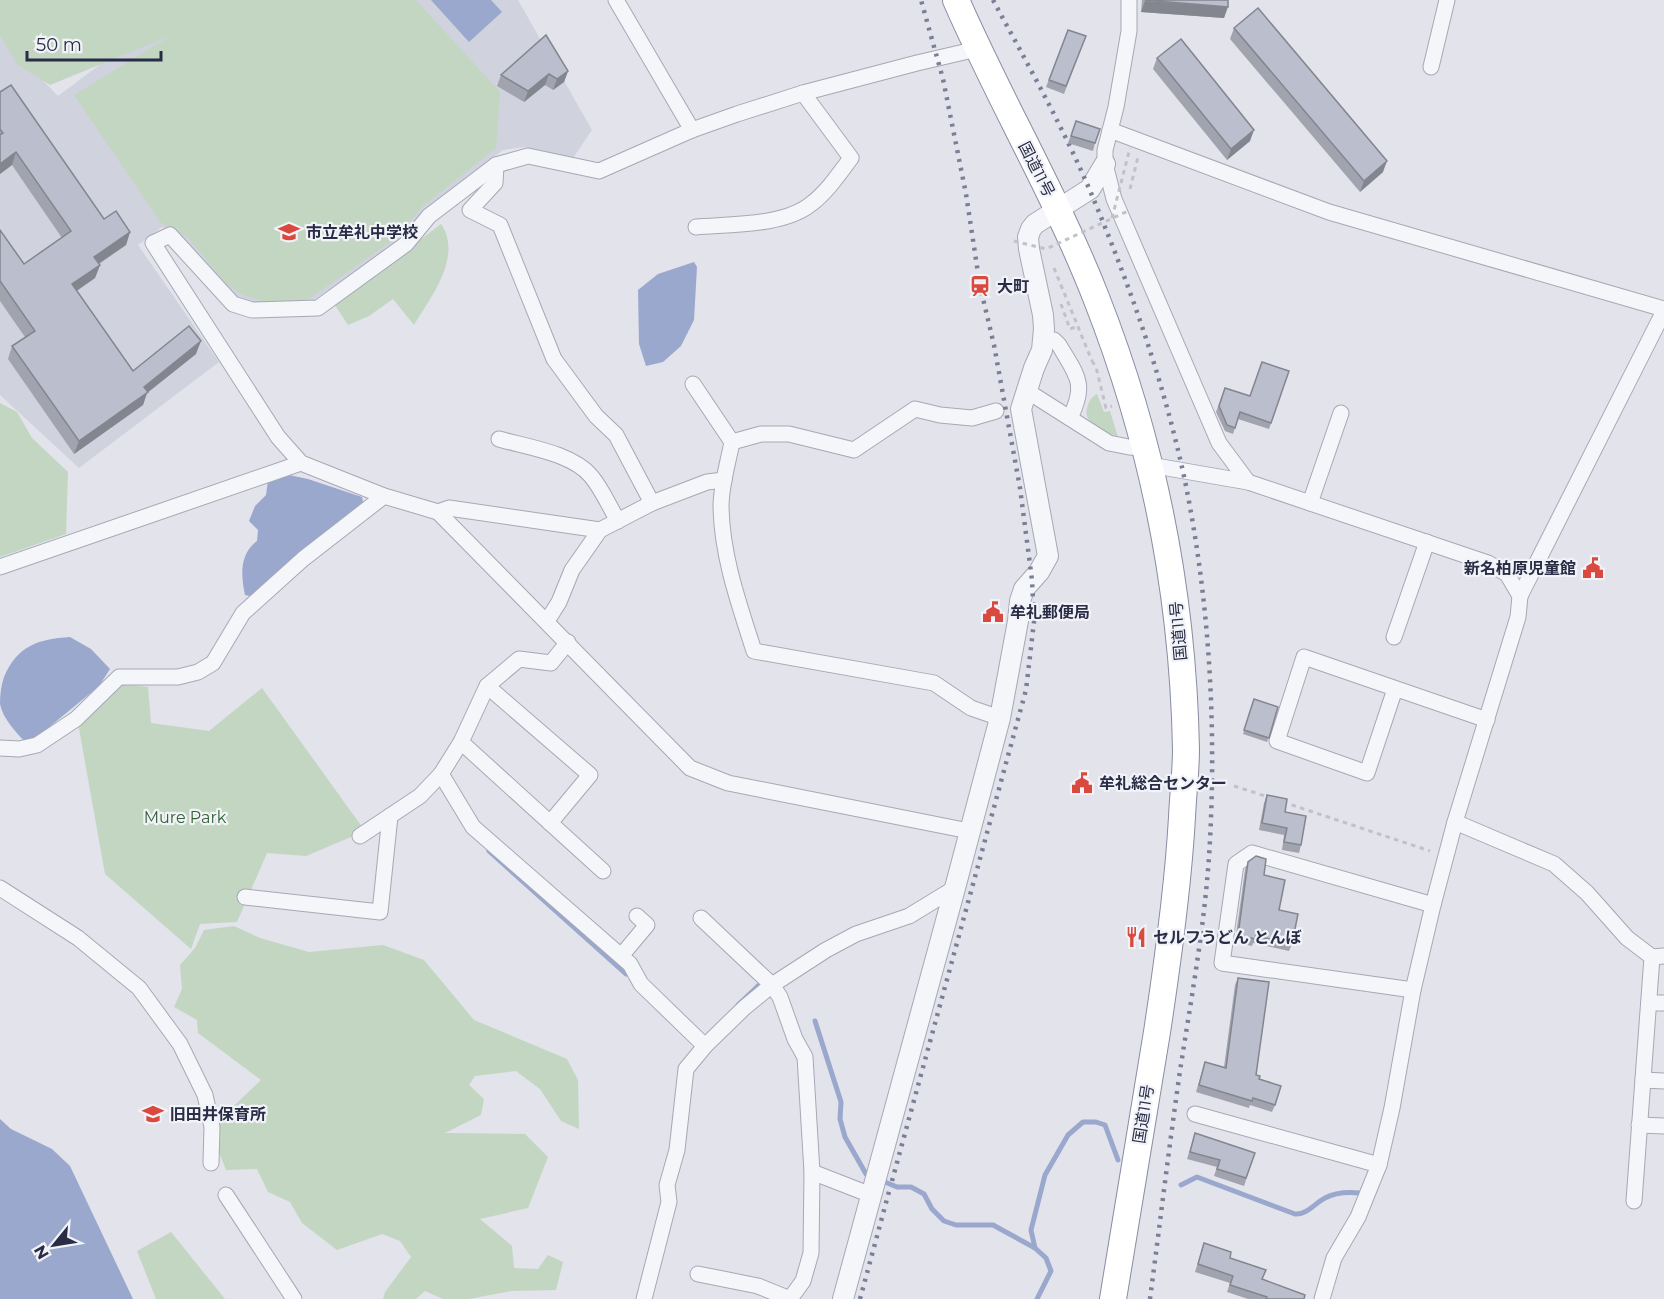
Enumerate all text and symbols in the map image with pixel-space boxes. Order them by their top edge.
scale bar [27,24,160,62]
text: 50 m [36,34,82,56]
street label: 国道11号 [1015,138,1059,200]
school or university icon: 市立牟礼中学校 [277,220,301,244]
place label: 市立牟礼中学校 [306,223,418,242]
station icon: 大町 [968,274,992,298]
place label: 大町 [997,277,1029,296]
public building icon: 新名柏原児童館 [1581,556,1605,580]
place label: 新名柏原児童館 [1464,559,1576,578]
public building icon: 牟礼郵便局 [981,600,1005,624]
street label: 国道11号 [1166,600,1191,661]
place label: 牟礼郵便局 [1010,603,1090,622]
public building icon: 牟礼総合センター [1070,771,1094,795]
place label: 牟礼総合センター [1099,774,1227,793]
park label: Mure Park [144,808,227,827]
restaurant icon: セルフうどん とんぼ [1124,925,1148,949]
place label: セルフうどん とんぼ [1153,928,1302,947]
street label: 国道11号 [1129,1083,1158,1145]
school or university icon: 旧田井保育所 [141,1102,165,1126]
place label: 旧田井保育所 [170,1105,266,1124]
north arrow [24,1215,84,1275]
text: N [30,1242,53,1263]

